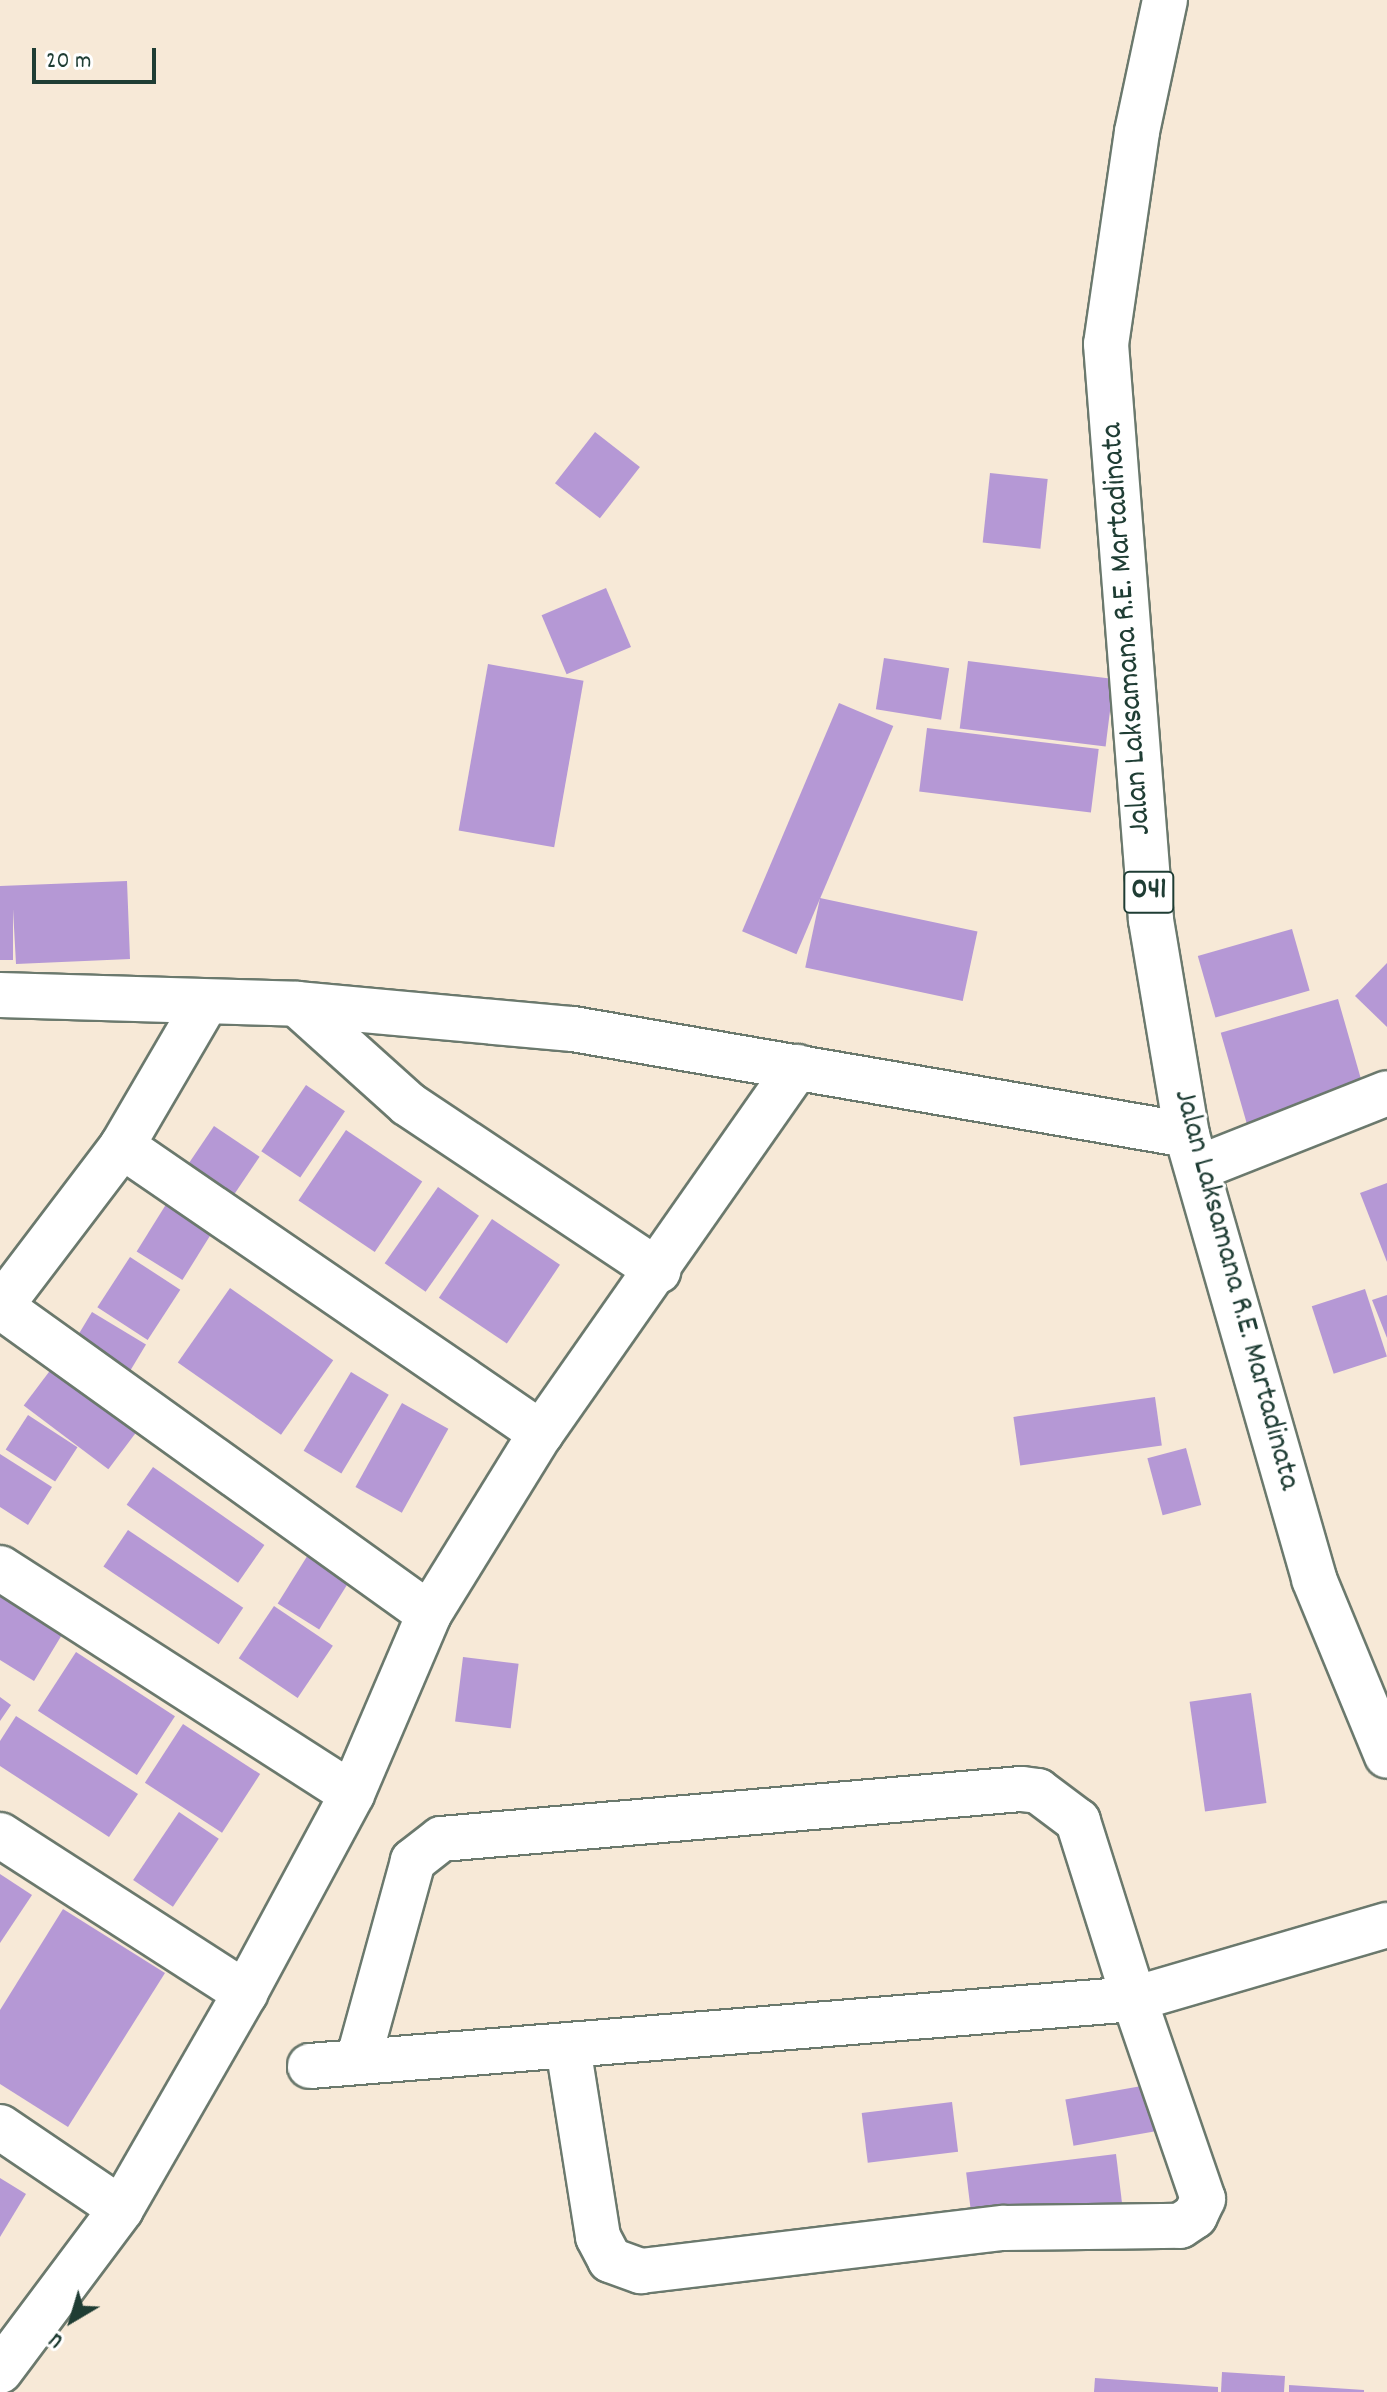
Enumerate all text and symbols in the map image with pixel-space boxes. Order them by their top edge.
scale bar [36,32,160,82]
text: 20 m [46,45,92,79]
street label: Jalan Laksamana R.E. Martadinata [1094,422,1162,836]
road number: 041 [1123,866,1175,918]
street label: Jalan Laksamana R.E. Martadinata [1163,1085,1307,1495]
north arrow [32,2280,112,2360]
text: U [43,2324,71,2355]

